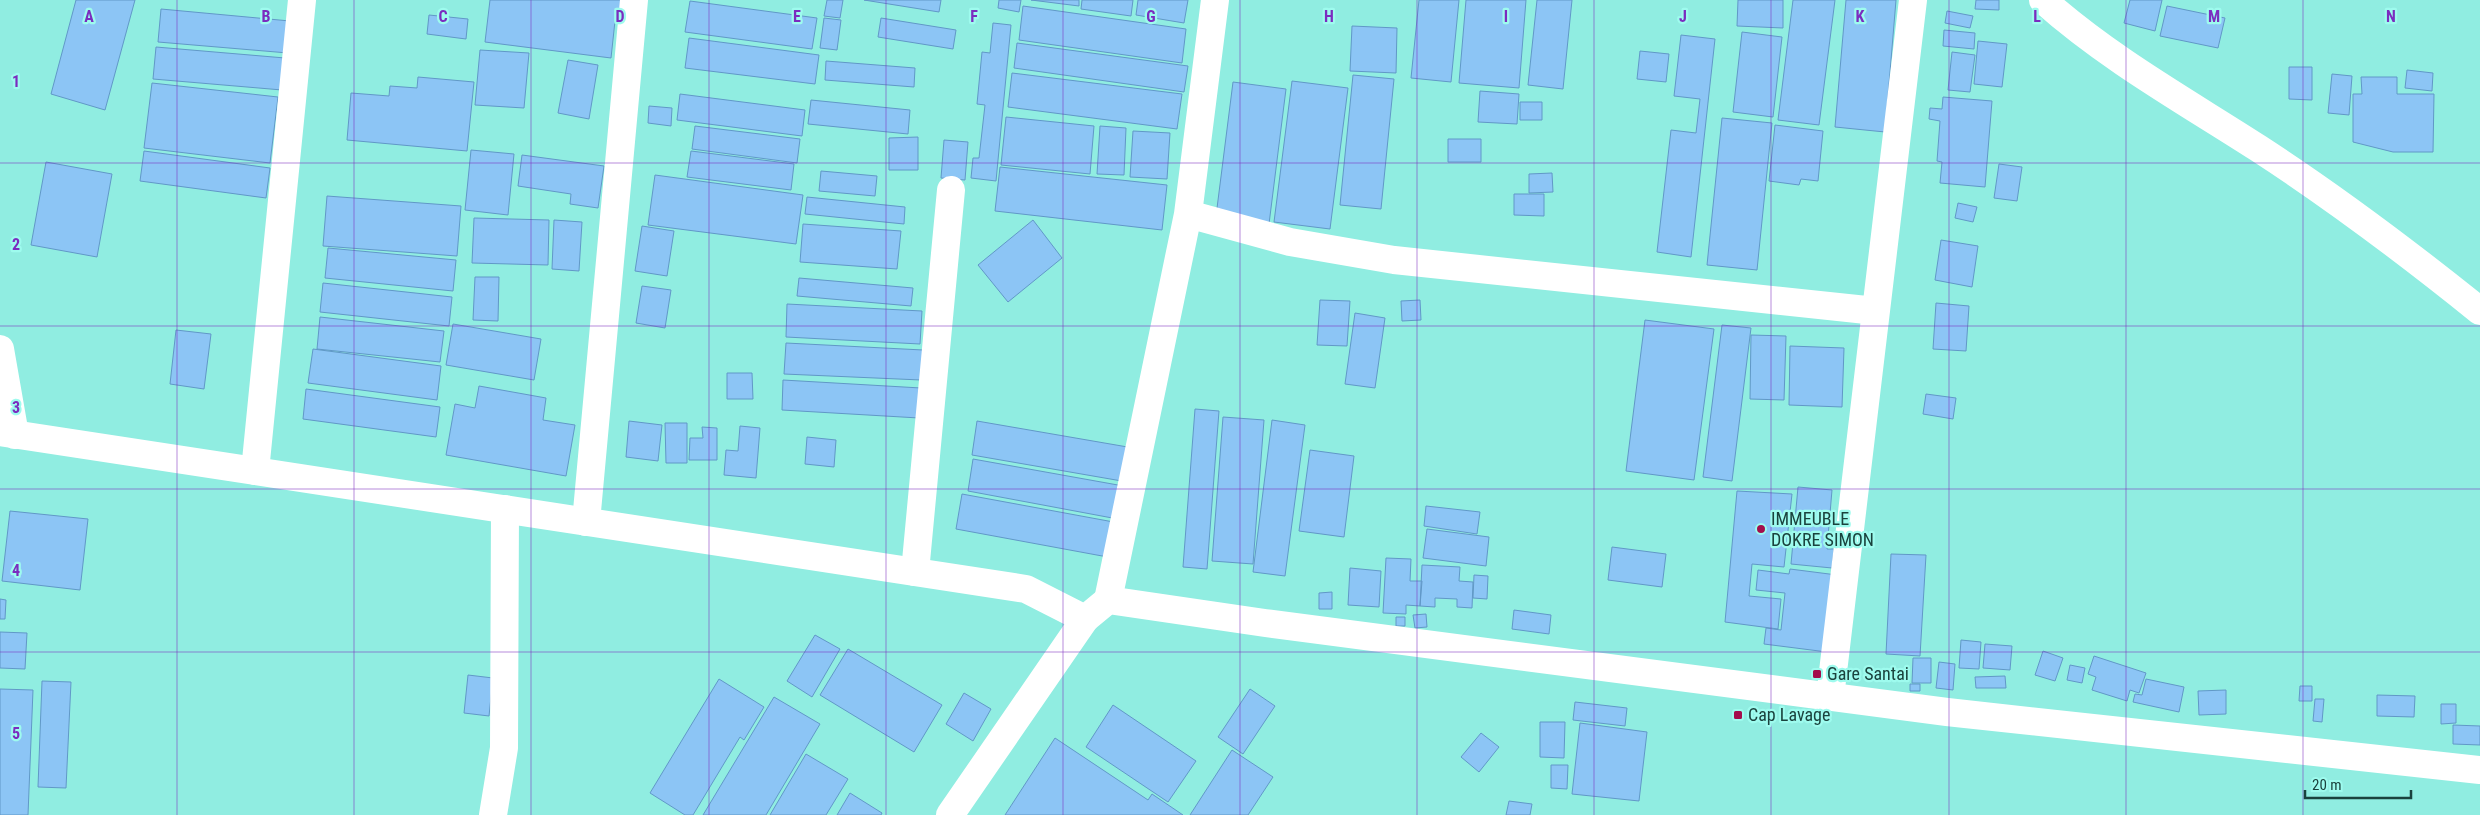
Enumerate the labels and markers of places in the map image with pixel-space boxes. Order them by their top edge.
place label: IMMEUBLE DOKRE SIMON [1771,508,1874,550]
marker: IMMEUBLE DOKRE SIMON [1755,523,1767,535]
place label: Gare Santai [1827,663,1909,684]
marker: Gare Santai [1811,668,1823,680]
place label: Cap Lavage [1748,704,1830,725]
marker: Cap Lavage [1732,709,1744,721]

